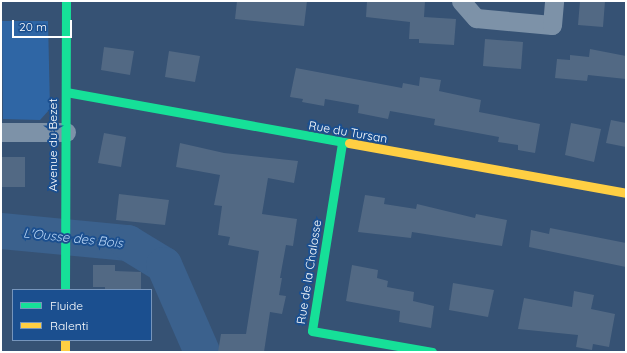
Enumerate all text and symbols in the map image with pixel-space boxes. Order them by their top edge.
scale bar [14,12,74,38]
text: 20 m [19,19,47,34]
street label: Avenue du Bezet [46,99,60,191]
street label: Rue du Tursan [308,118,388,146]
street label: Rue de la Chalosse [294,219,324,325]
water label: L'Ousse des Bois [22,225,124,251]
legend [12,289,152,341]
text: Fluide [50,298,83,313]
text: Ralenti [50,318,88,333]

